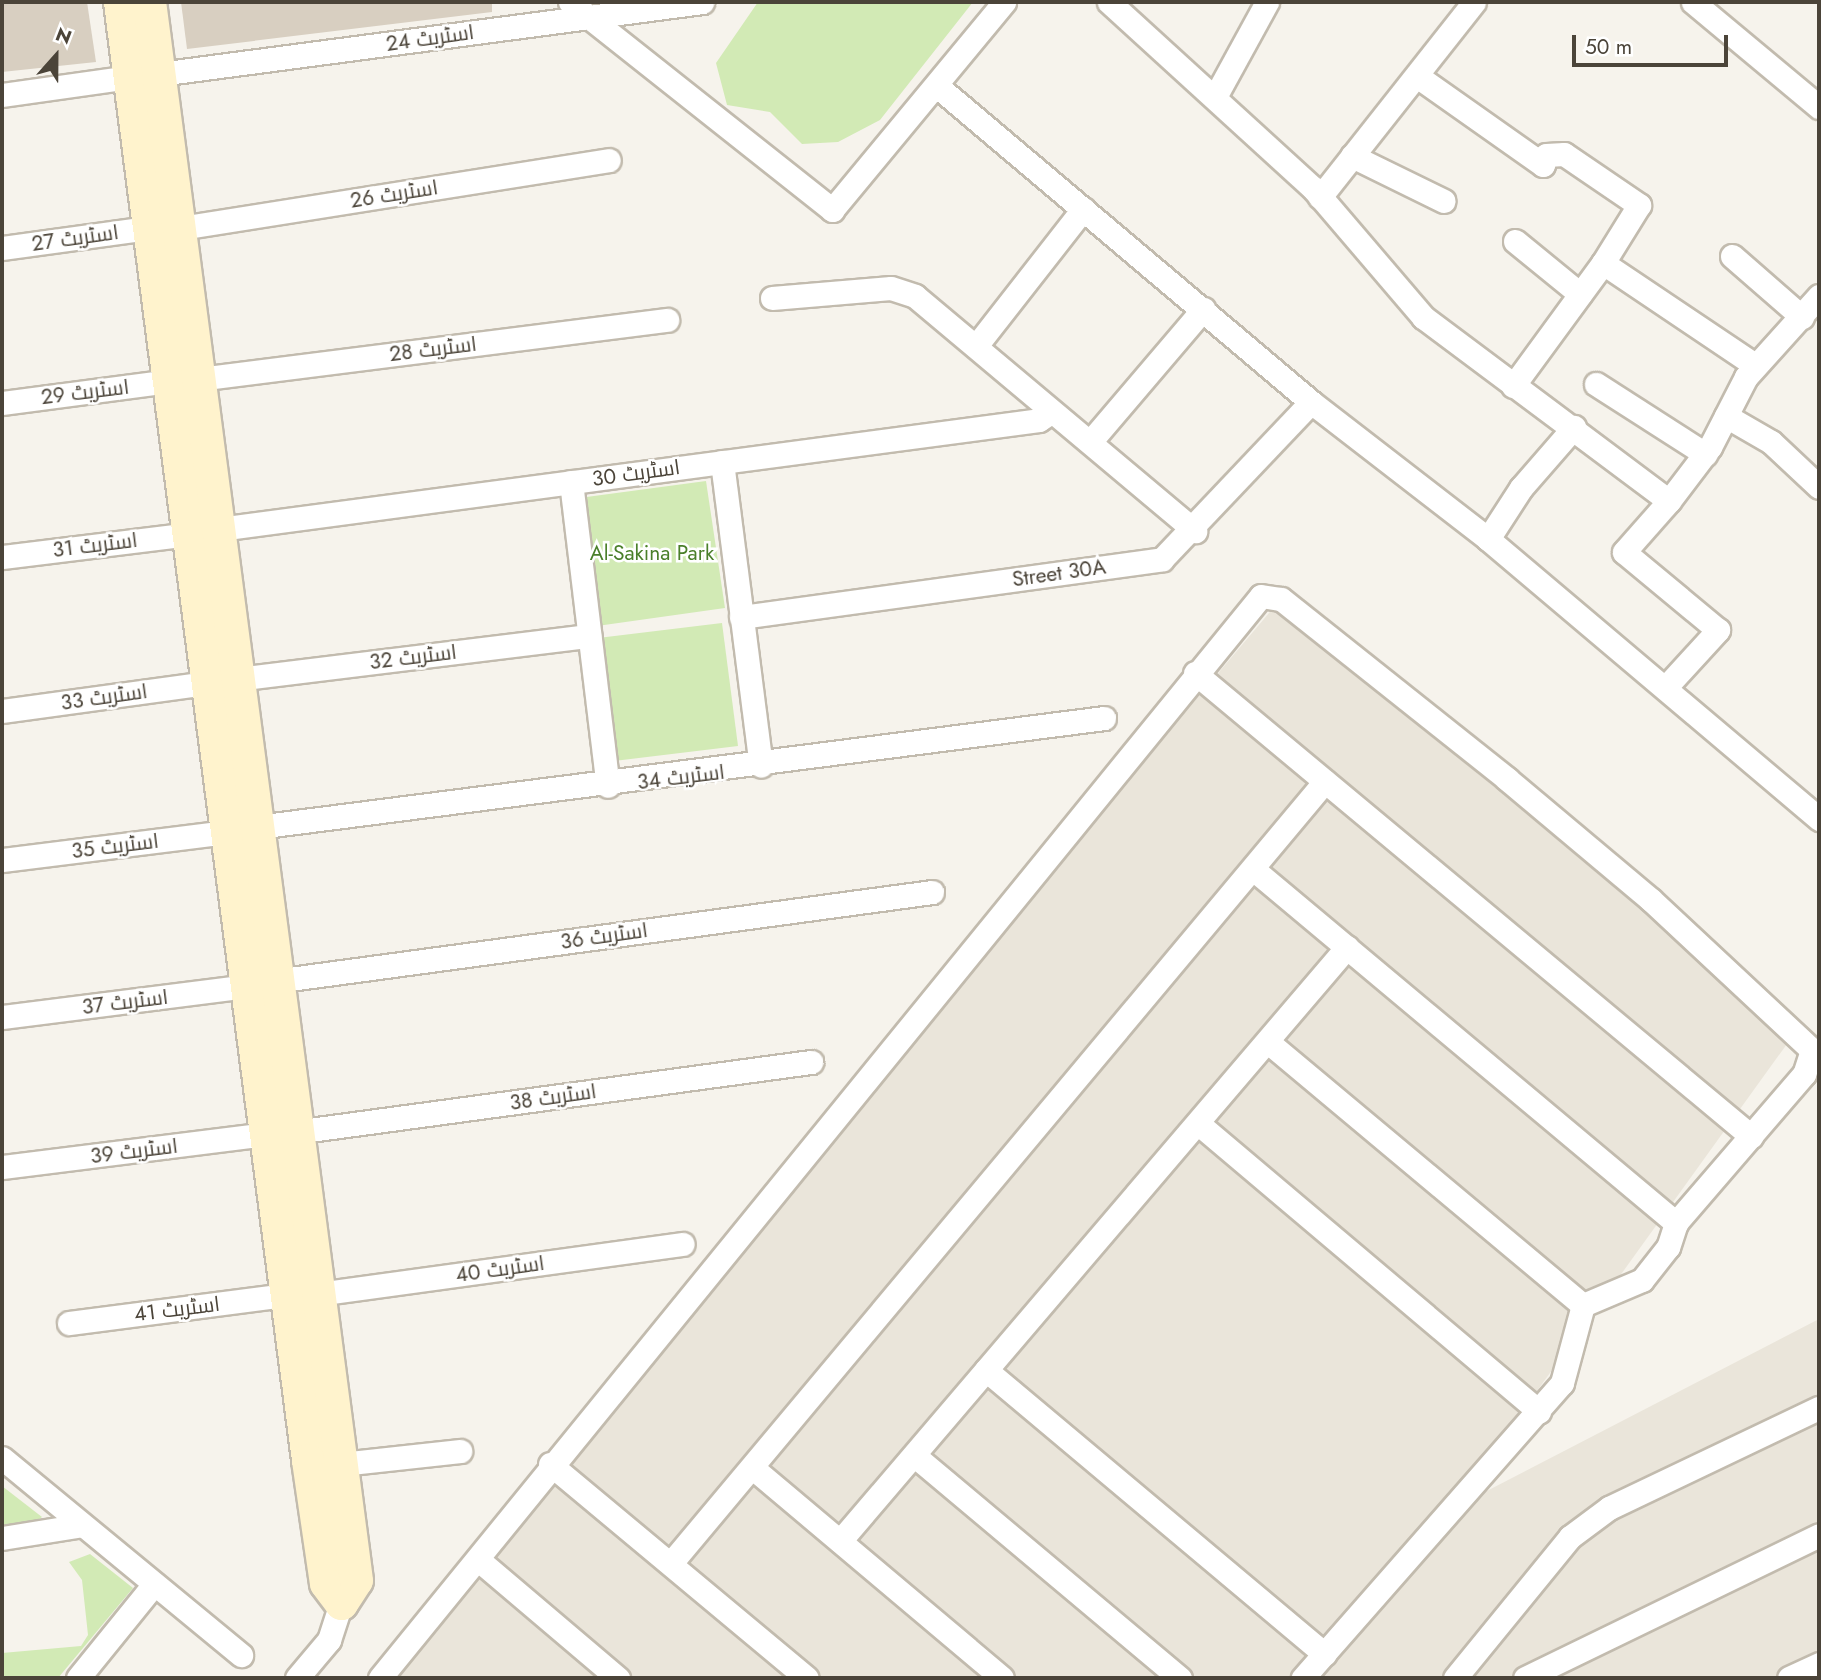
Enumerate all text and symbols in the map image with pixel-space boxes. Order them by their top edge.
street label: اسٹریٹ 24 [384,19,476,57]
north arrow [21,21,91,91]
text: N [52,21,76,51]
scale bar [1576,21,1732,65]
text: 50 m [1585,32,1632,62]
street label: اسٹریٹ 26 [348,175,440,213]
street label: اسٹریٹ 27 [30,219,120,257]
street label: اسٹریٹ 28 [388,331,478,367]
street label: اسٹریٹ 29 [39,374,131,410]
street label: اسٹریٹ 30 [590,454,682,492]
street label: اسٹریٹ 31 [51,527,139,563]
park label: Al-Sakina Park [590,540,714,566]
street label: Street 30A [1011,554,1107,592]
street label: اسٹریٹ 32 [368,639,458,675]
street label: اسٹریٹ 33 [59,678,149,716]
street label: اسٹریٹ 34 [636,759,726,795]
street label: اسٹریٹ 35 [70,828,160,864]
street label: اسٹریٹ 36 [559,917,649,955]
street label: اسٹریٹ 37 [80,984,170,1020]
street label: اسٹریٹ 38 [508,1078,598,1116]
street label: اسٹریٹ 39 [89,1133,179,1169]
street label: اسٹریٹ 40 [454,1250,546,1288]
street label: اسٹریٹ 41 [133,1291,221,1327]

